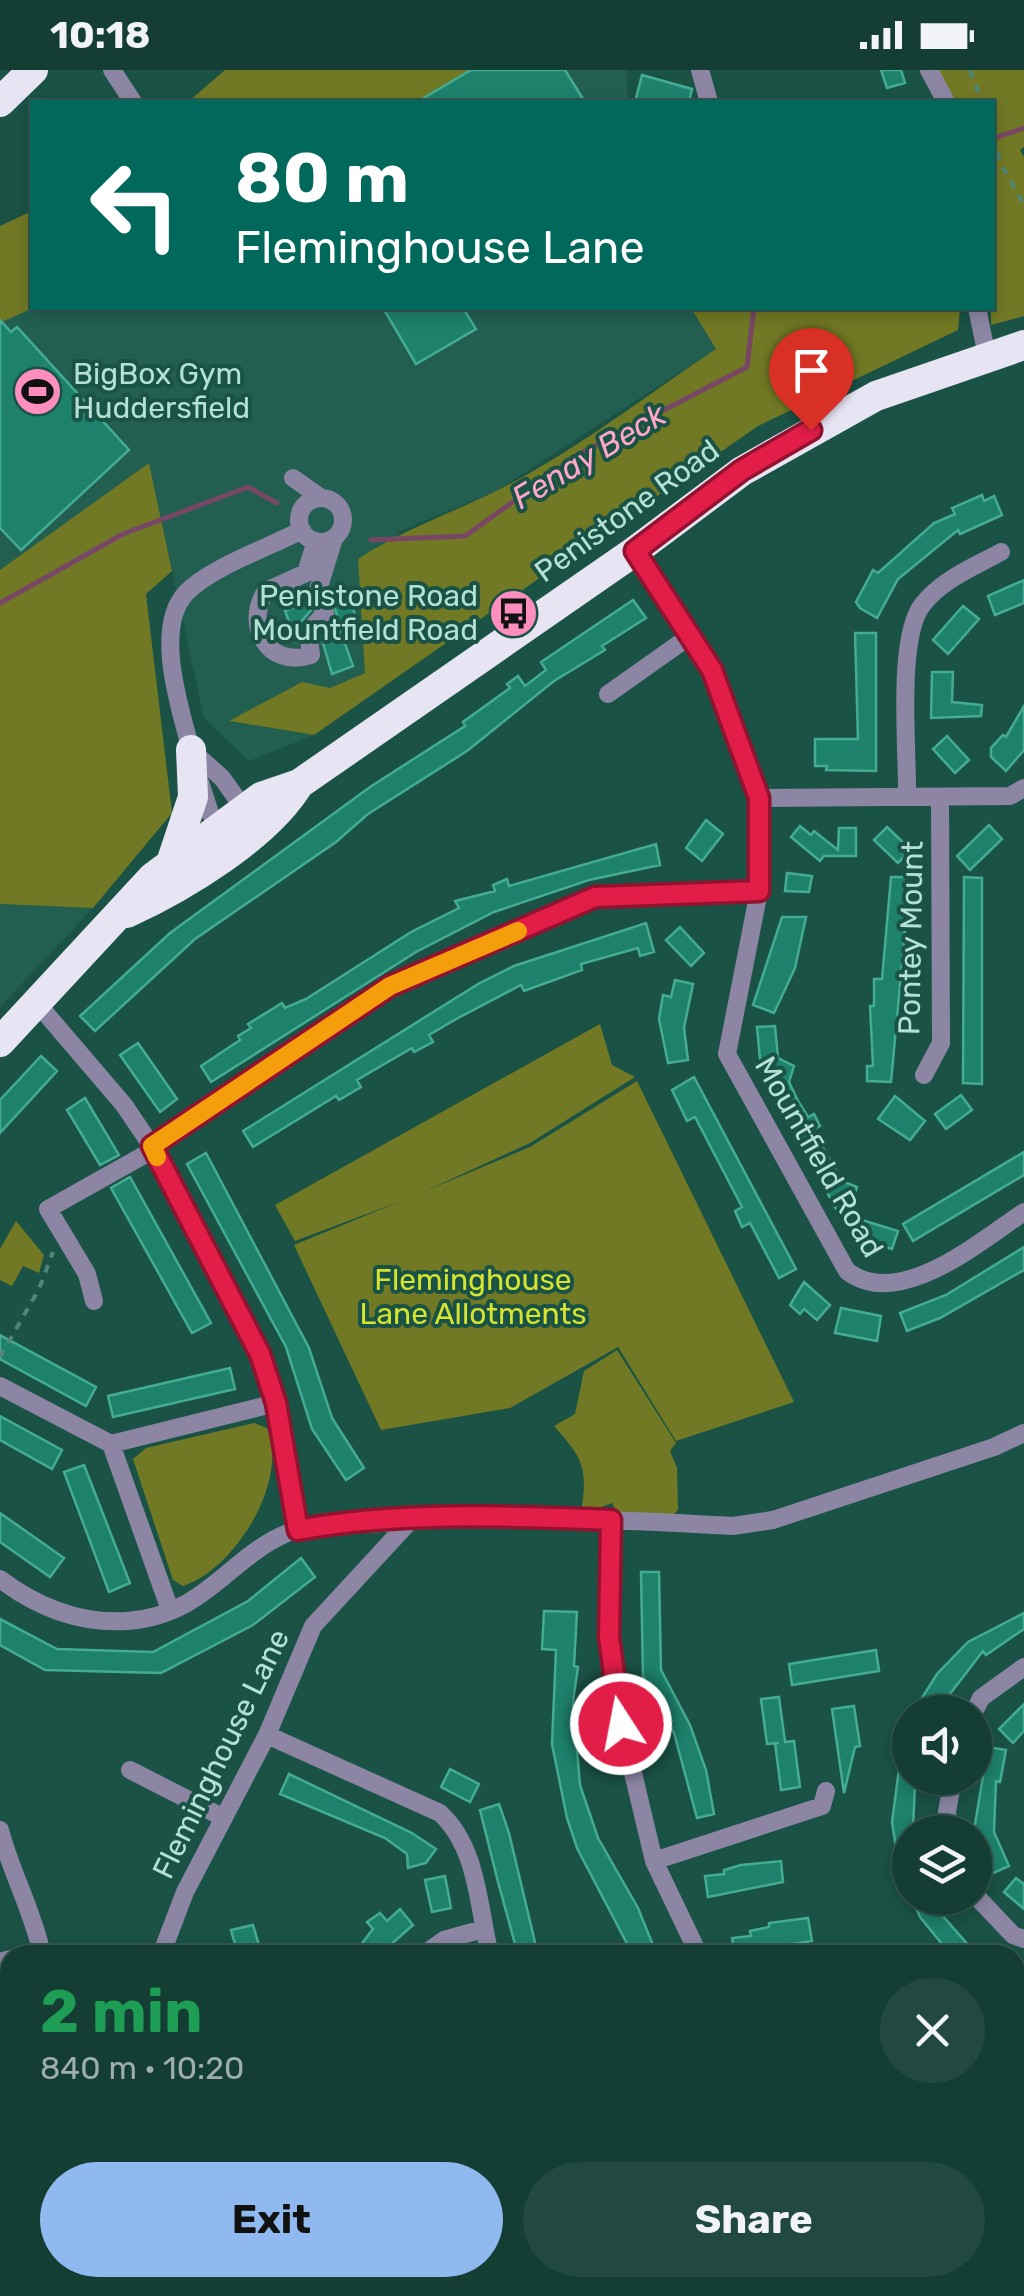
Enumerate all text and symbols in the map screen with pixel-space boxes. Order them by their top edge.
text: 10:18 [50,12,150,58]
text: 80 m [235,137,409,220]
icon: left [70,140,200,270]
text: Fleminghouse Lane [235,221,645,274]
pin [769,328,854,431]
icon: arrive [784,343,839,398]
place label: BigBox Gym Huddersfield [73,356,250,426]
sports icon: BigBox Gym Huddersfield [12,365,64,417]
water label: Fenay Beck [505,395,673,517]
street label: Penistone Road [528,432,726,590]
place label: Penistone Road Mountfield Road [252,578,478,648]
bus stop icon: Penistone Road Mountfield Road [487,587,539,639]
street label: Pontey Mount [891,840,931,1035]
street label: Mountfield Road [747,1050,891,1264]
park label: Fleminghouse Lane Allotments [360,1262,586,1332]
street label: Fleminghouse Lane [145,1623,297,1885]
position arrow [569,1672,673,1776]
map controls [892,1695,992,1915]
button: sound [892,1695,992,1795]
button: layers [892,1815,992,1915]
text: 2 min [40,1976,202,2047]
button: close [880,1978,985,2083]
text: 840 m · 10:20 [40,2049,244,2087]
button: Exit [40,2162,503,2277]
button: Share [523,2162,985,2277]

